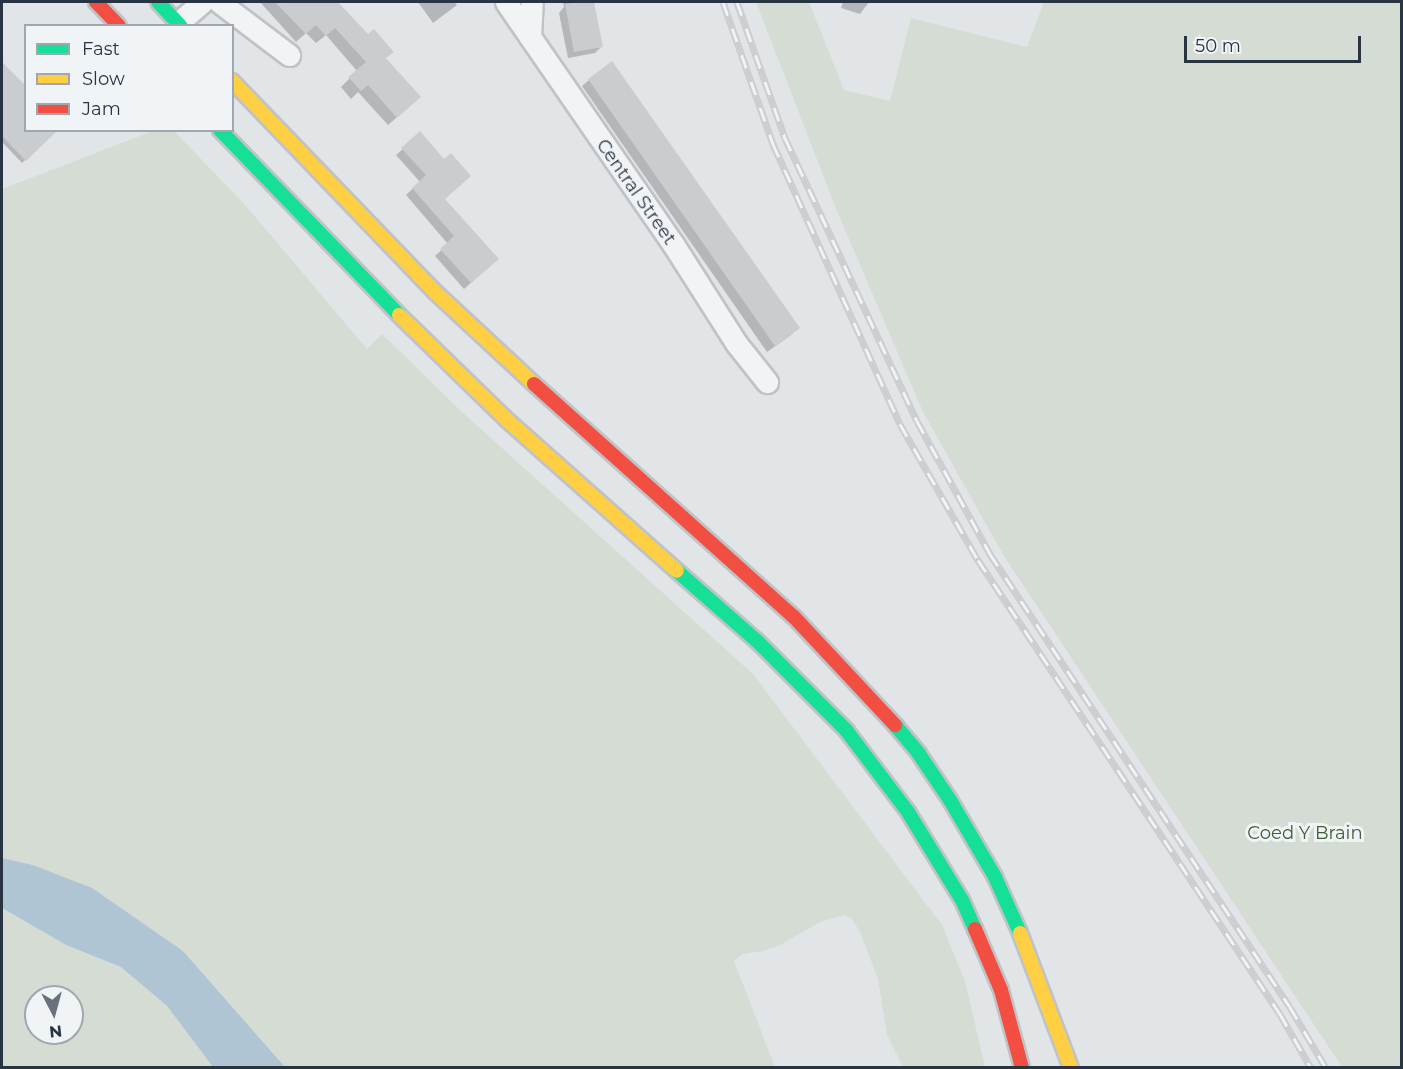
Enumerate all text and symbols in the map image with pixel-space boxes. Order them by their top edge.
legend [24,24,234,132]
scale bar [1187,24,1364,62]
text: 50 m [1195,35,1241,57]
text: Fast [82,38,120,60]
text: Slow [82,68,125,90]
text: Jam [82,98,121,120]
street label: Central Street [592,135,680,249]
park label: Coed Y Brain [1247,822,1363,844]
north arrow [24,985,84,1045]
text: N [48,1021,63,1042]

